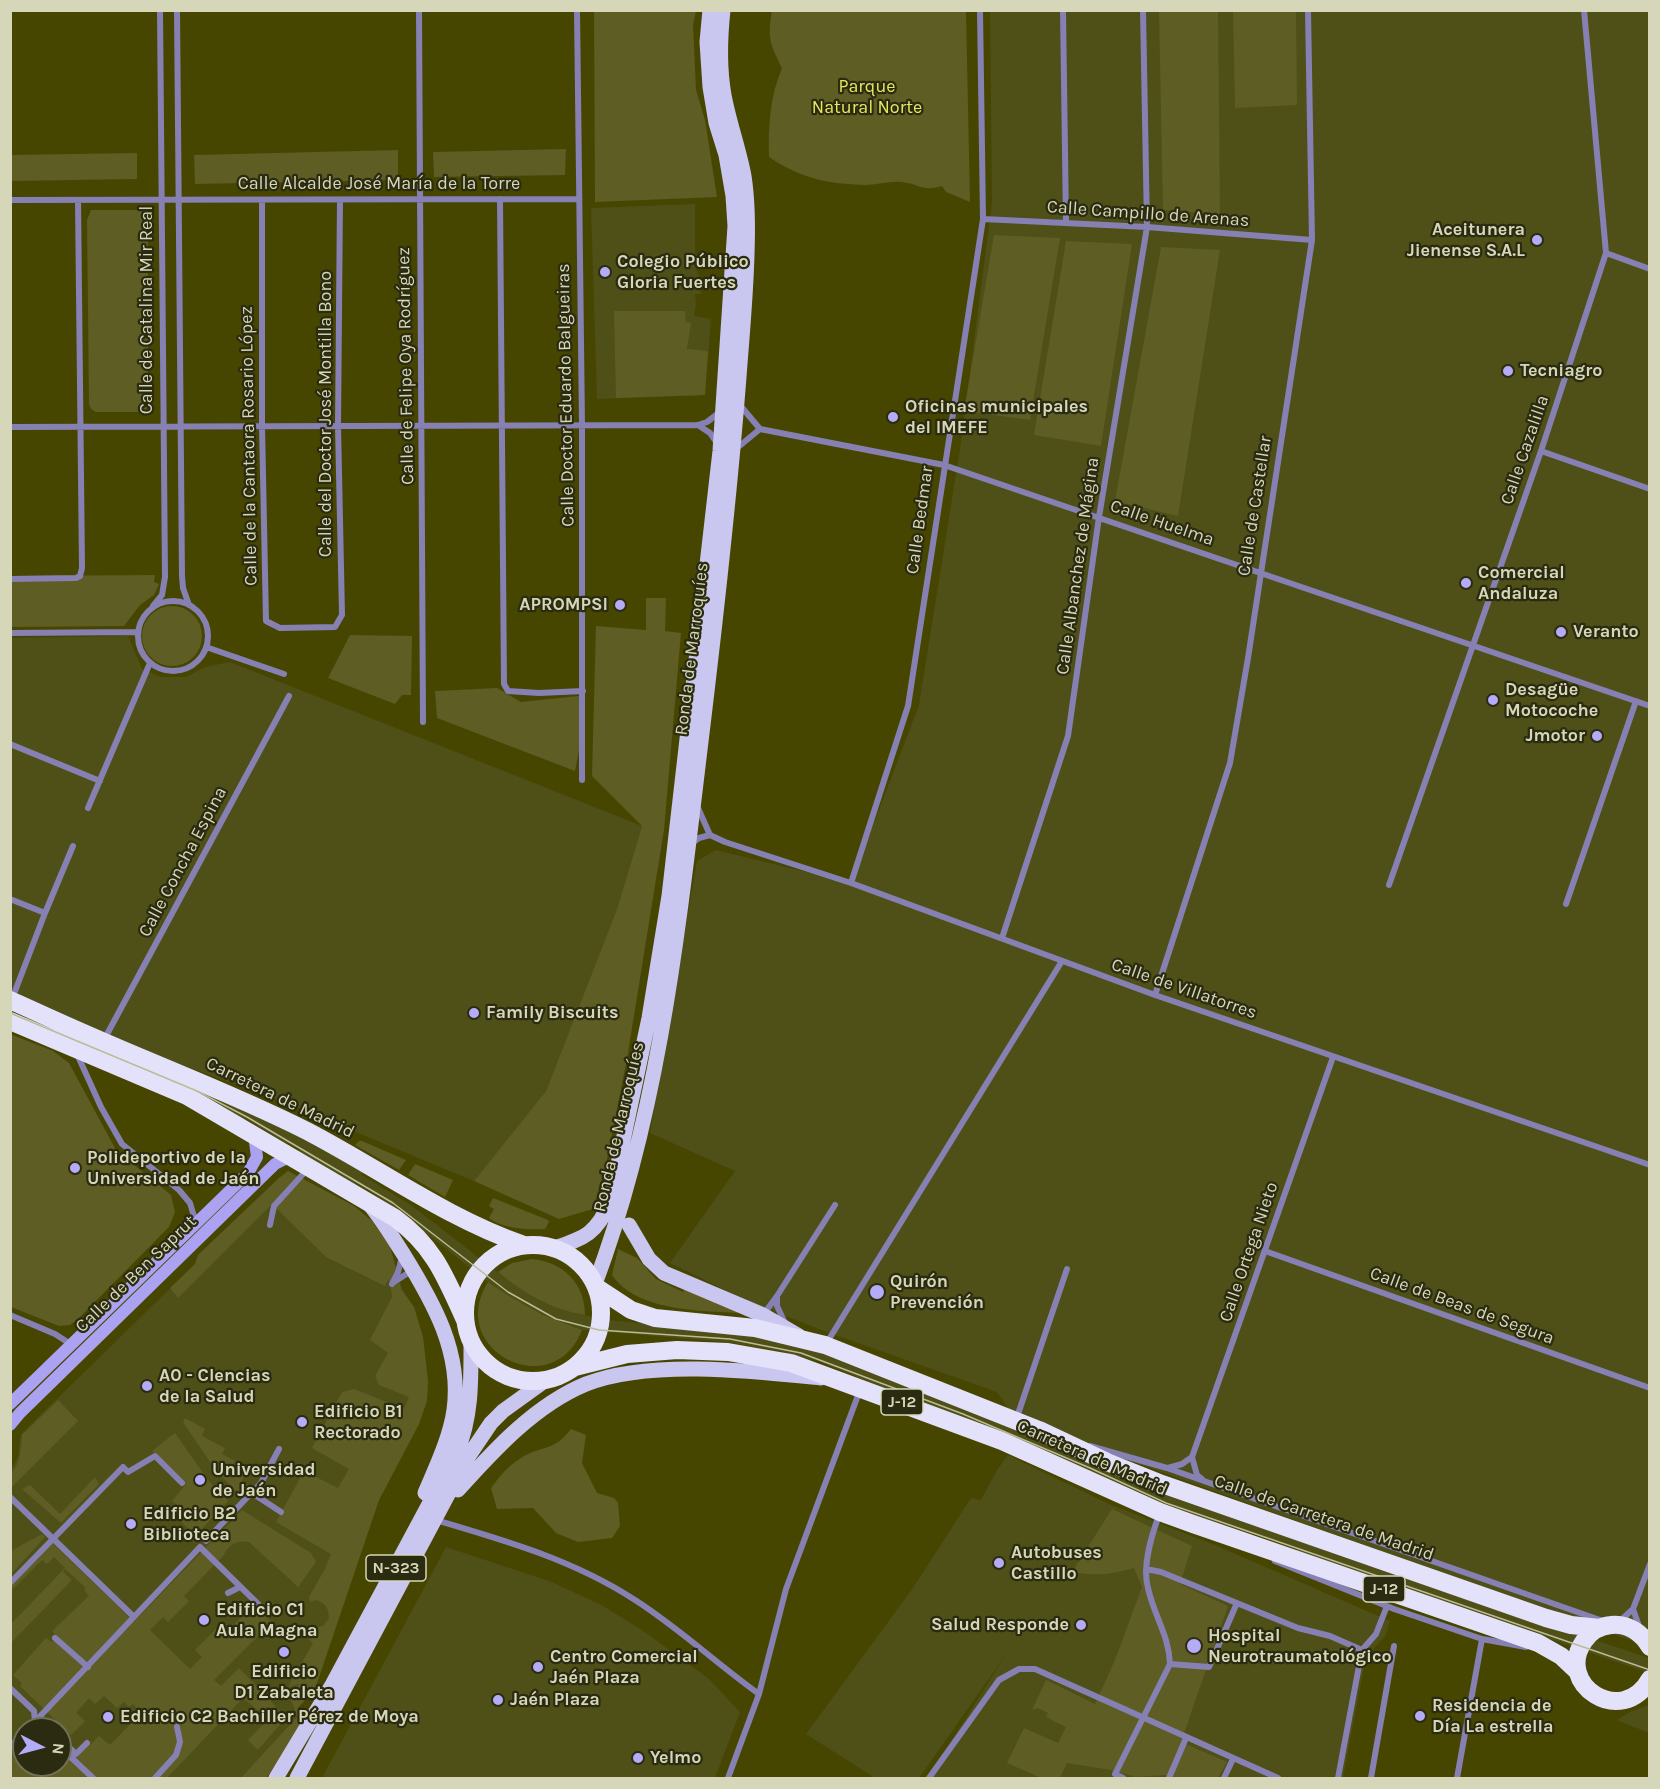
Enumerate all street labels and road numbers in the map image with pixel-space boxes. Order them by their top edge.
street label: Calle Alcalde José María de la Torre [238,173,520,195]
street label: Calle Campillo de Arenas [1046,196,1250,232]
street label: Calle de Catalina Mir Real [136,206,158,414]
street label: Calle de Felipe Oya Rodríguez [393,247,419,485]
street label: Calle Doctor Eduardo Balgueiras [553,263,579,527]
street label: Calle del Doctor José Montilla Bono [315,271,337,557]
street label: Calle de la Cantaora Rosario López [236,306,262,586]
street label: Calle Cazalilla [1496,392,1554,508]
street label: Calle de Castellar [1233,434,1277,578]
street label: Calle Albanchez de Mágina [1052,456,1104,676]
street label: Calle Bedmar [902,465,938,575]
street label: Calle Huelma [1107,495,1217,551]
street label: Ronda de Marroquíes [671,561,713,737]
street label: Calle Concha Espina [134,783,232,941]
street label: Calle de Villatorres [1108,954,1260,1024]
street label: Ronda de Marroquíes [589,1040,649,1214]
street label: Carretera de Madrid [202,1053,358,1143]
street label: Calle Ortega Nieto [1215,1179,1283,1325]
street label: Calle de Ben Saprut [71,1211,201,1337]
street label: Calle de Beas de Segura [1367,1263,1557,1349]
road number: J-12 [881,1389,923,1415]
street label: Carretera de Madrid [1013,1415,1171,1501]
street label: Calle de Carretera de Madrid [1211,1470,1437,1566]
road number: N-323 [366,1555,426,1581]
road number: J-12 [1363,1576,1405,1602]

